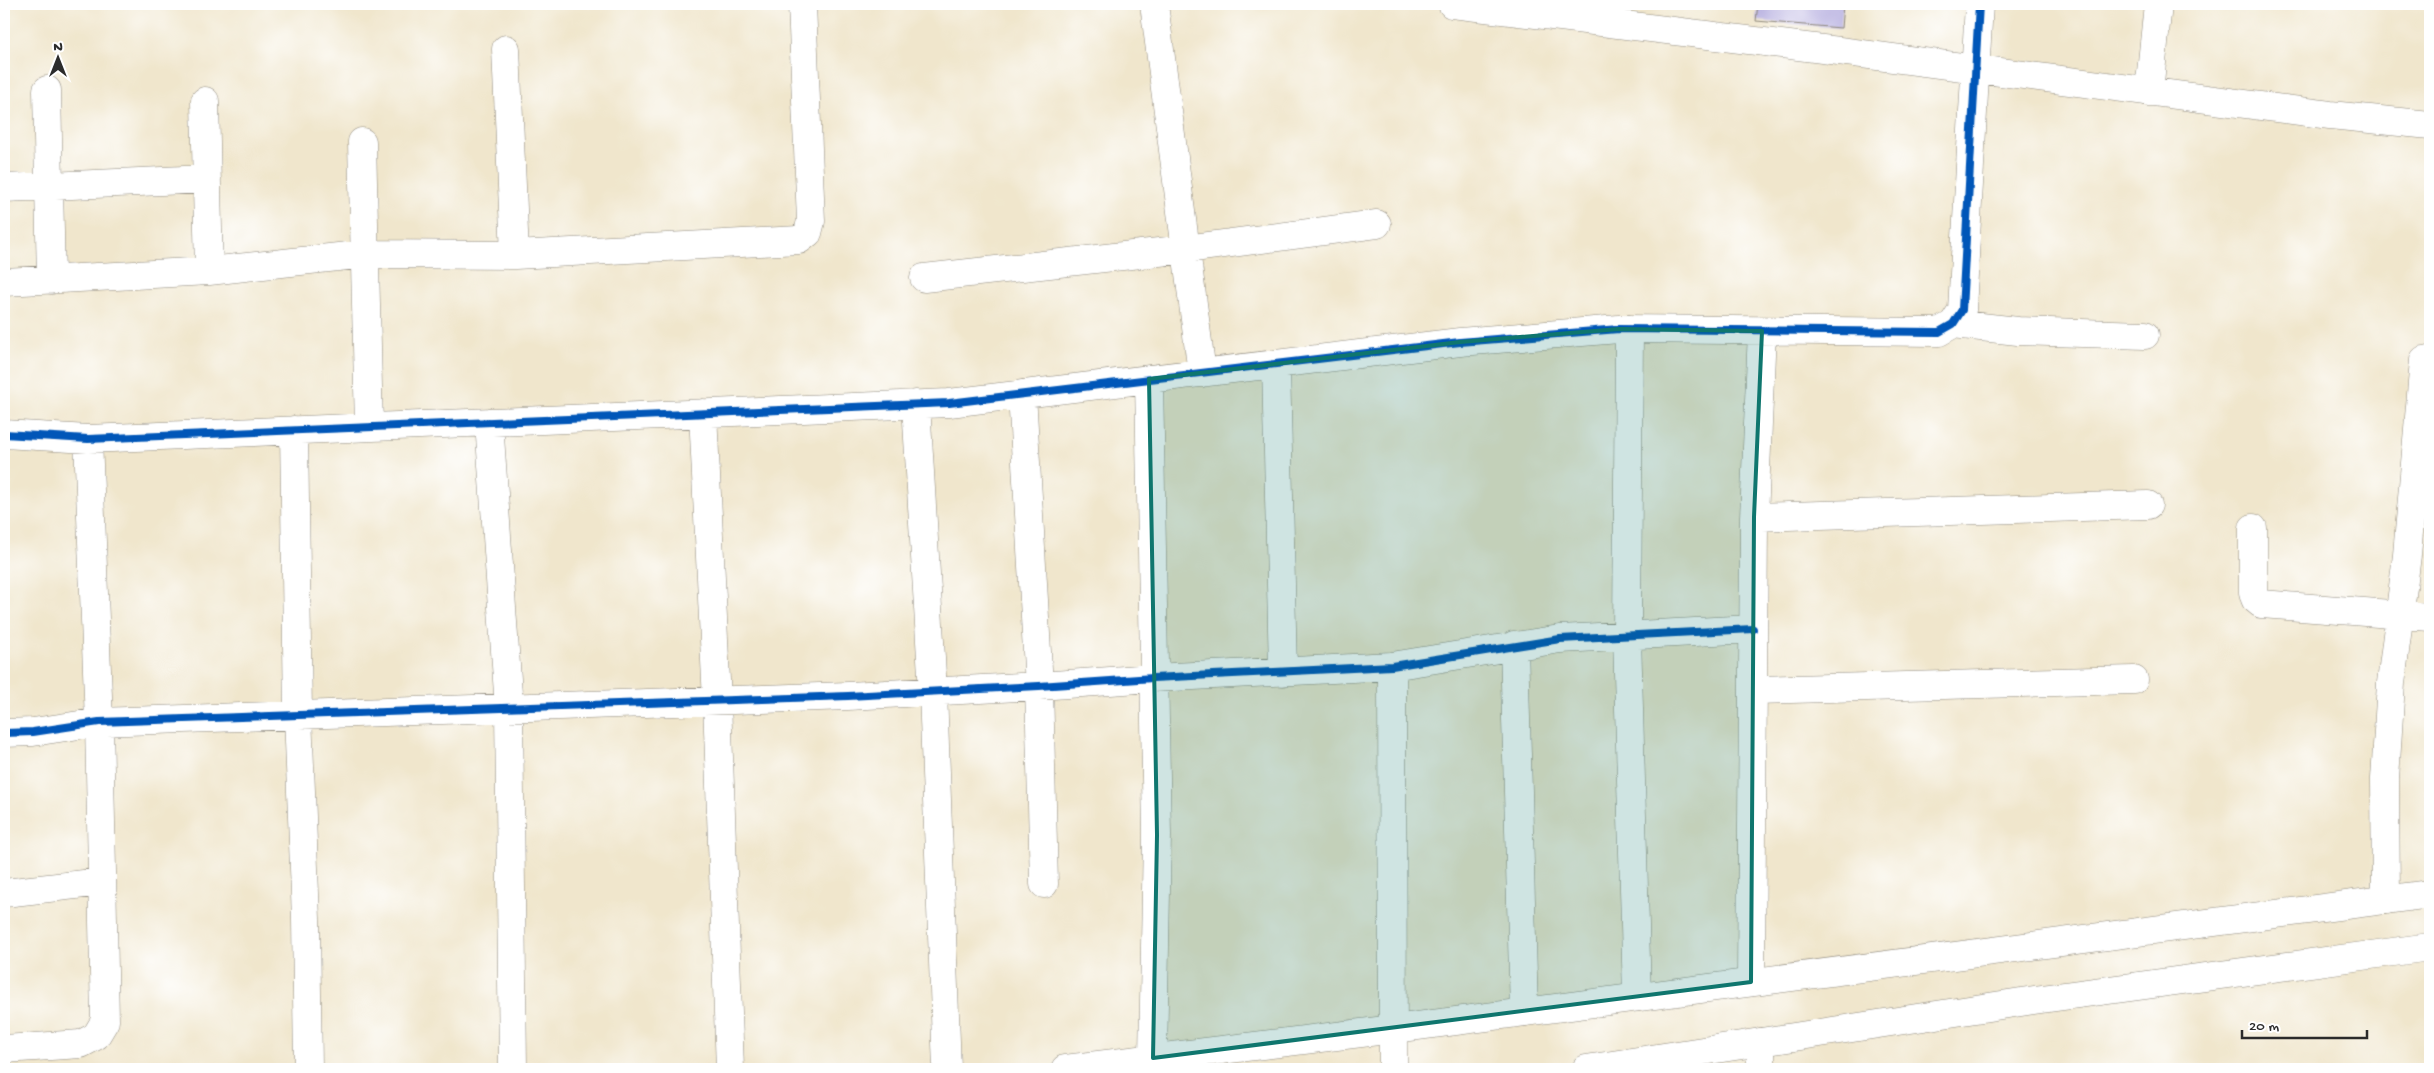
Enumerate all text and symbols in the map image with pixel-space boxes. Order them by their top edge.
north arrow [32,32,82,82]
text: N [53,39,63,56]
scale bar [2242,1008,2366,1040]
text: 20 m [2249,1018,2279,1036]

